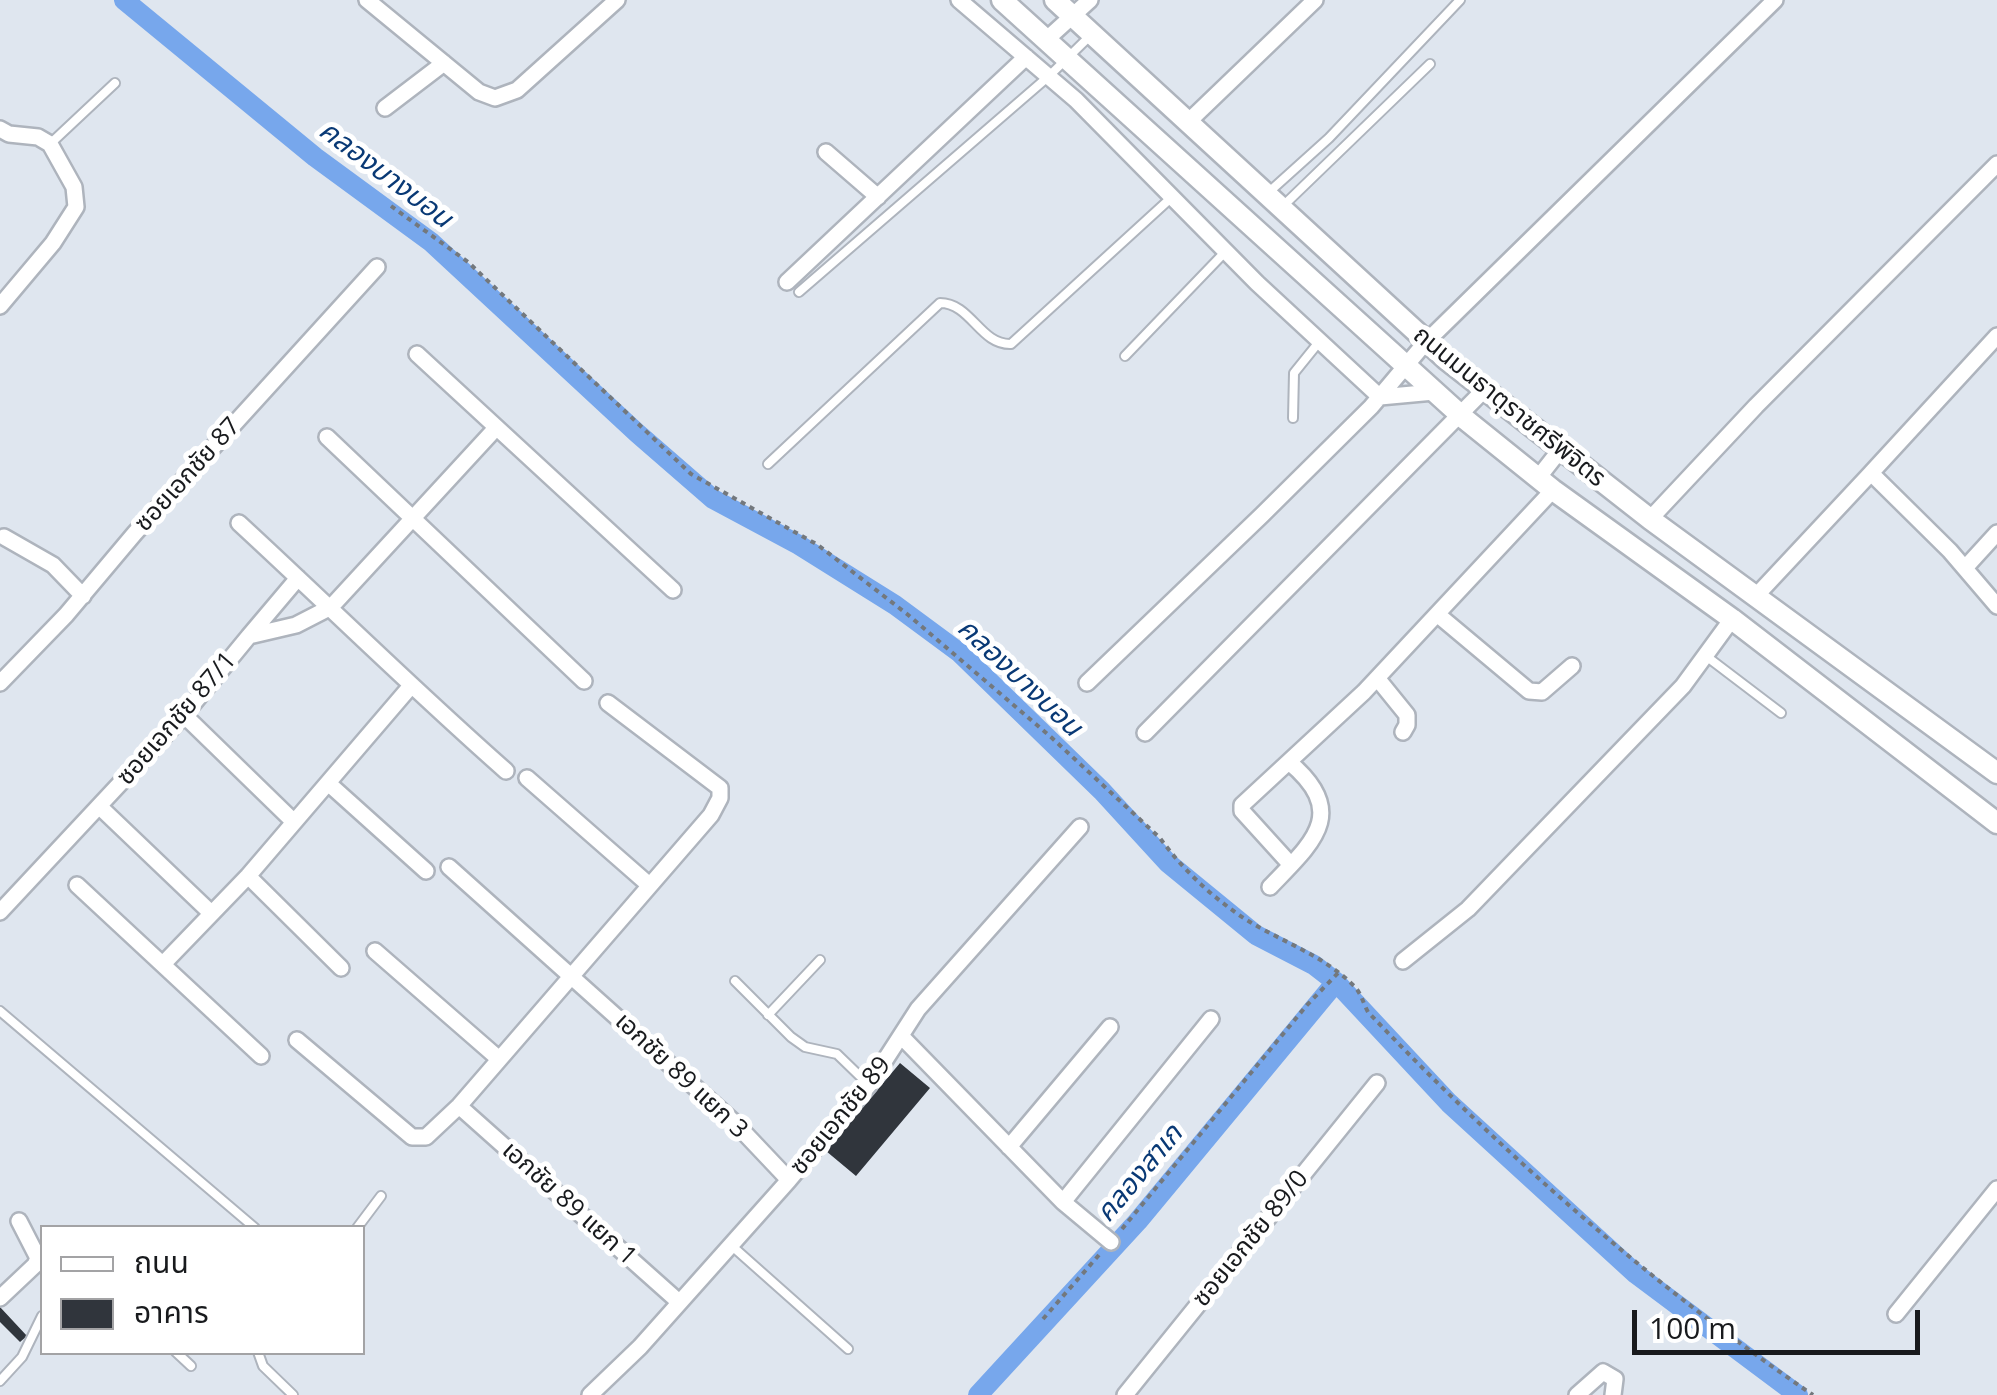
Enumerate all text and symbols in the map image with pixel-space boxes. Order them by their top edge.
water label: คลองบางบอน [312,114,458,236]
street label: ถนนมนธาตุราชศรีพิจิตร [1407,320,1611,494]
street label: ซอยเอกชัย 87 [129,412,247,538]
water label: คลองบางบอน [950,612,1088,744]
street label: ซอยเอกชัย 87/1 [111,646,243,792]
street label: เอกชัย 89 แยก 3 [608,1007,754,1145]
street label: ซอยเอกชัย 89 [784,1051,898,1181]
water label: คลองสาเก [1090,1118,1190,1230]
street label: เอกชัย 89 แยก 1 [496,1136,642,1272]
street label: ซอยเอกชัย 89/0 [1187,1165,1315,1313]
legend [40,1225,365,1355]
text: ถนน [134,1241,189,1282]
scale bar [1637,1290,1924,1352]
text: อาคาร [134,1291,209,1332]
text: 100 m [1649,1307,1736,1348]

